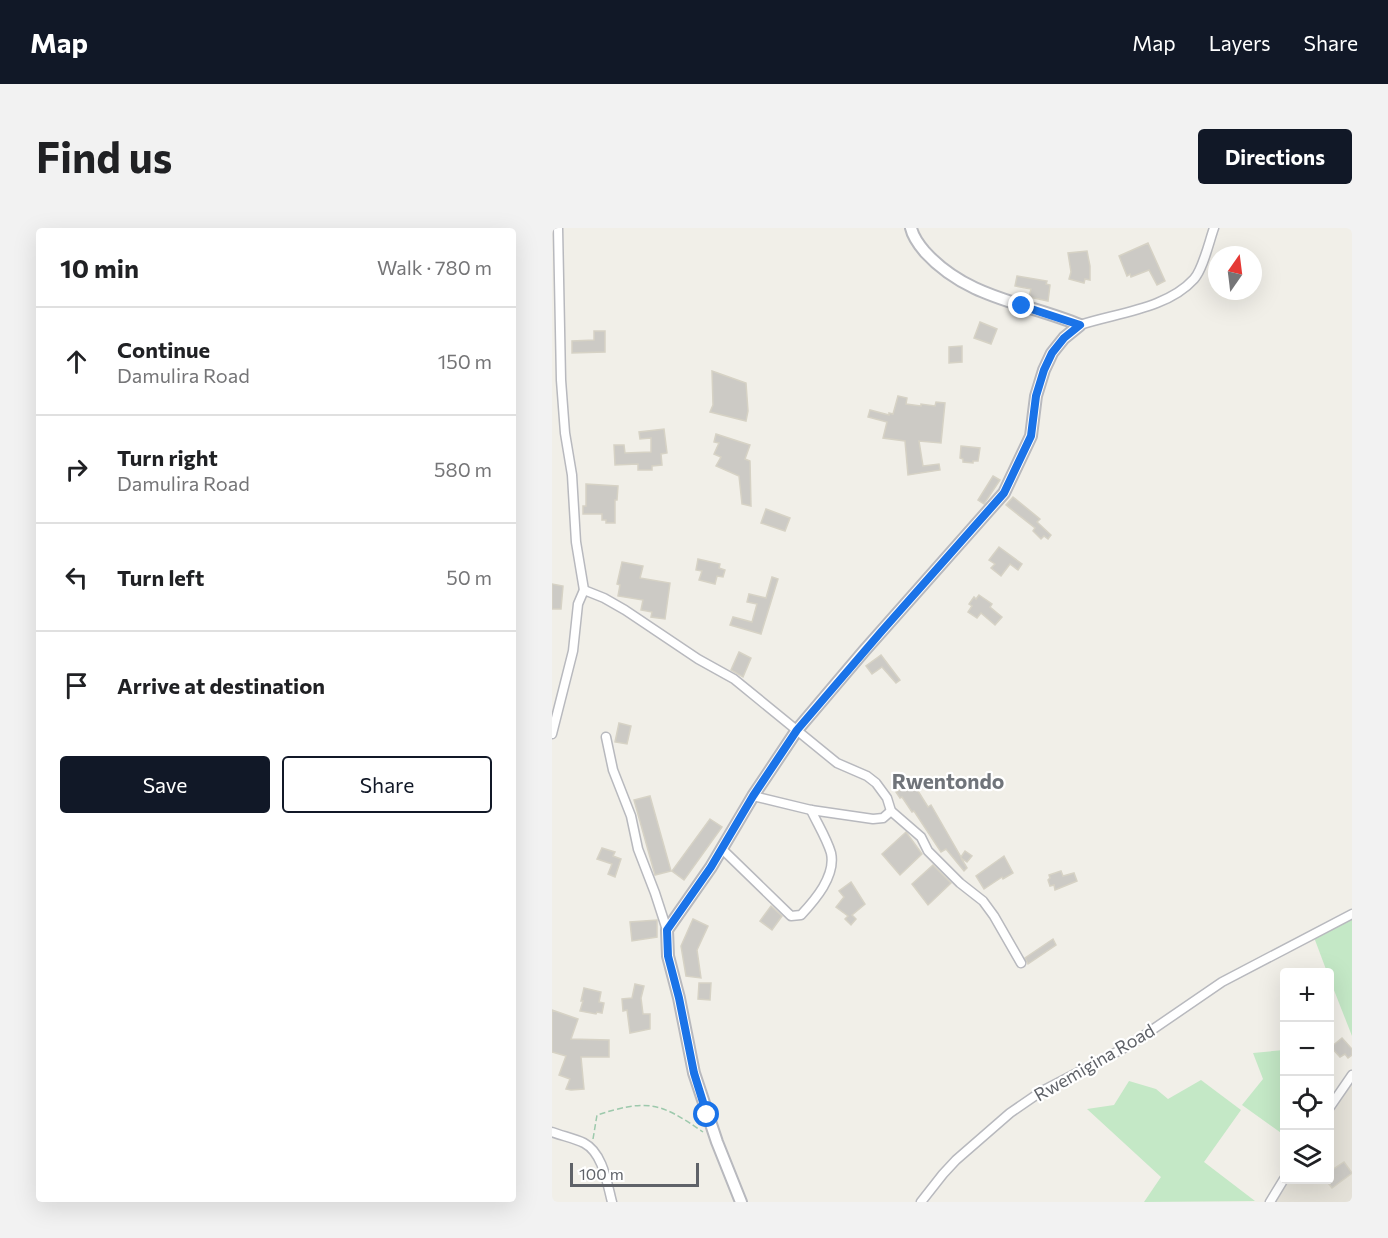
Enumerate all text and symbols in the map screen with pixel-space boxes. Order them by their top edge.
text: Map [30,25,88,59]
text: Map [1132,30,1176,55]
text: Layers [1209,30,1271,55]
text: Share [1304,30,1358,55]
button: Directions [1198,129,1352,184]
text: Find us [36,130,172,182]
north arrow [1208,246,1262,300]
text: 10 min [60,252,139,283]
text: Walk · 780 m [377,255,492,279]
route end [1008,292,1034,318]
text: Continue [117,336,210,363]
icon: ahead [60,345,93,378]
text: 150 m [438,349,492,373]
text: Damulira Road [117,363,250,387]
text: Turn right [117,444,218,471]
icon: right [60,453,93,486]
text: 580 m [434,457,492,481]
text: Damulira Road [117,471,250,495]
icon: left [60,561,93,594]
text: Turn left [117,564,204,591]
text: 50 m [446,565,492,589]
icon: arrive [60,669,93,702]
text: Arrive at destination [117,672,325,699]
button: Save [60,756,270,813]
button: Share [282,756,492,813]
district label: Rwentondo [892,768,1004,793]
map controls [1280,968,1334,1184]
button: + [1280,968,1334,1022]
street label: Rwemigina Road [1030,1019,1158,1105]
button: − [1280,1022,1334,1076]
button: locate [1280,1076,1334,1130]
route start [693,1101,719,1127]
button: layers [1280,1130,1334,1184]
scale bar [570,1160,699,1188]
text: 100 m [579,1164,624,1183]

